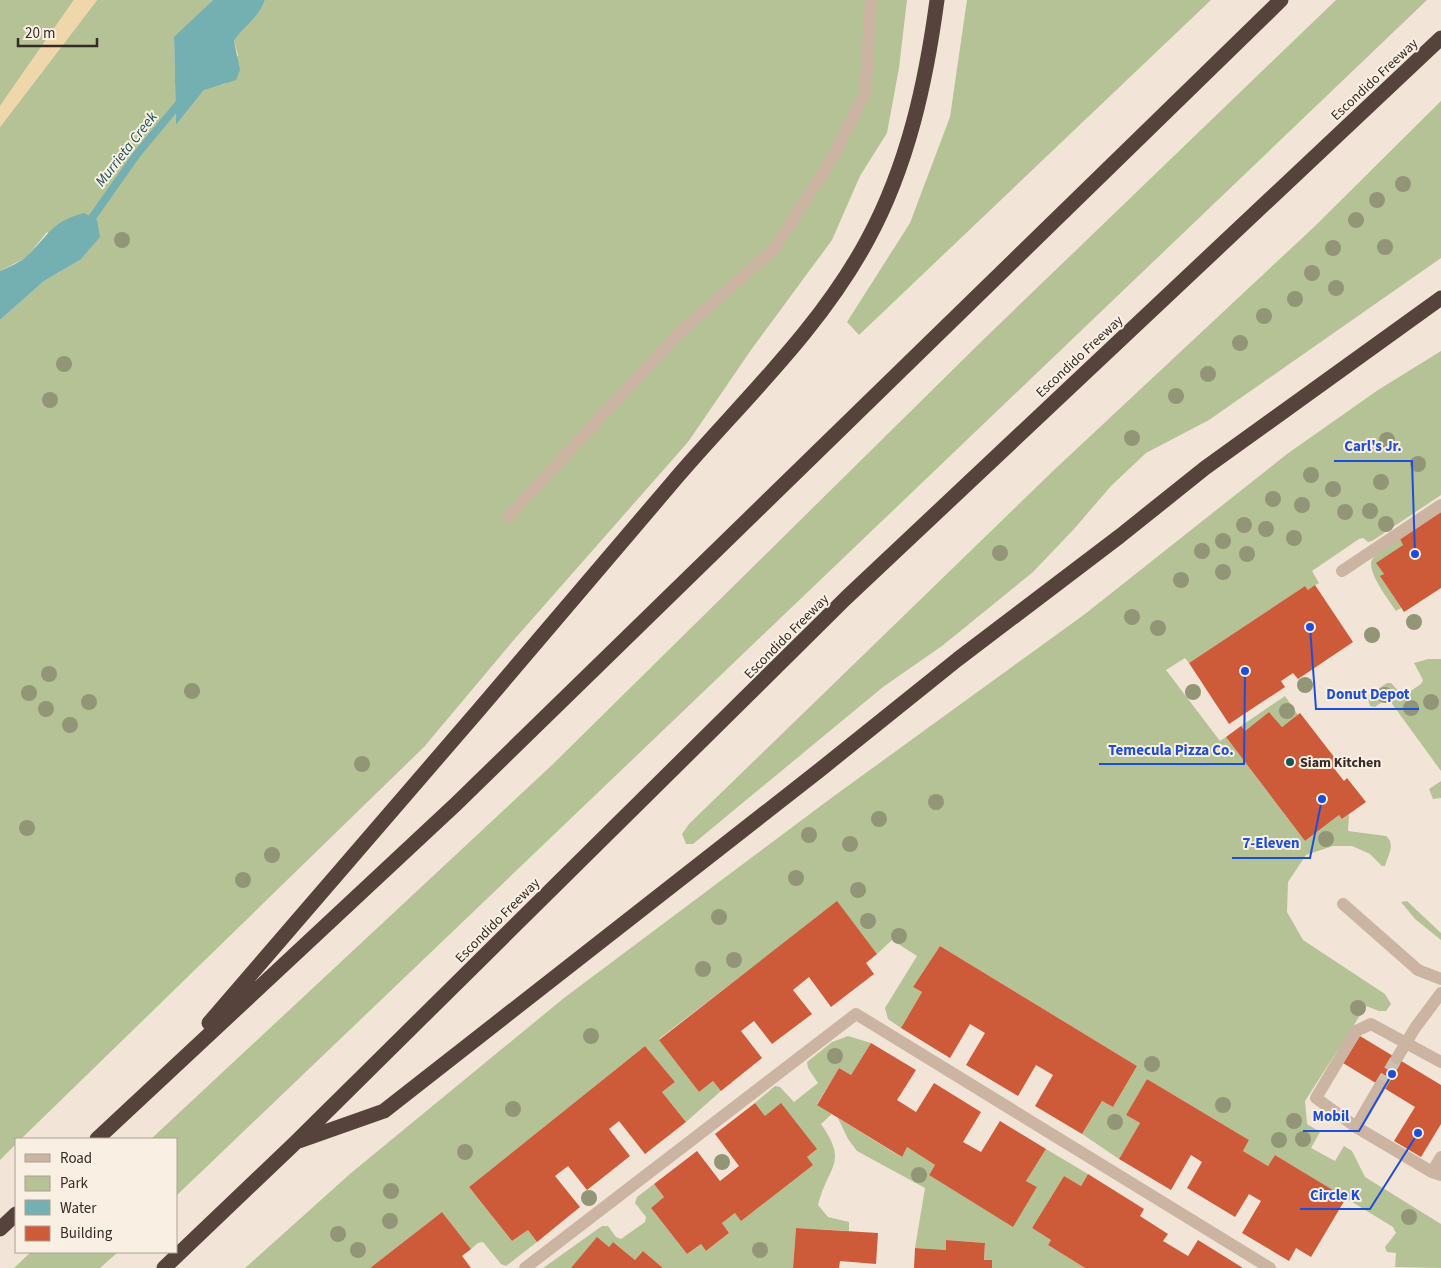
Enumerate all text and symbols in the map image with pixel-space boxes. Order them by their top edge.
scale bar [18,15,96,47]
text: 20 m [25,23,55,44]
street label: Escondido Freeway [1327,34,1423,126]
water label: Murrieta Creek [91,107,163,191]
street label: Escondido Freeway [1032,311,1128,403]
callout: Carl's Jr. [1334,431,1412,461]
text: Carl's Jr. [1344,436,1402,457]
street label: Escondido Freeway [740,589,834,684]
callout: Donut Depot [1316,679,1419,709]
text: Donut Depot [1326,684,1410,705]
callout: Temecula Pizza Co. [1099,734,1244,764]
text: Temecula Pizza Co. [1108,740,1234,761]
place label: Siam Kitchen [1300,753,1381,773]
marker: Siam Kitchen [1284,756,1296,768]
callout: 7-Eleven [1232,828,1310,858]
text: 7-Eleven [1242,833,1300,854]
street label: Escondido Freeway [451,873,545,968]
callout: Mobil [1303,1101,1359,1131]
text: Mobil [1313,1106,1350,1127]
legend [15,1138,178,1253]
text: Road [60,1148,92,1169]
text: Park [60,1173,89,1194]
callout: Circle K [1300,1179,1370,1209]
text: Circle K [1310,1185,1361,1206]
text: Water [60,1198,97,1219]
text: Building [60,1223,113,1244]

